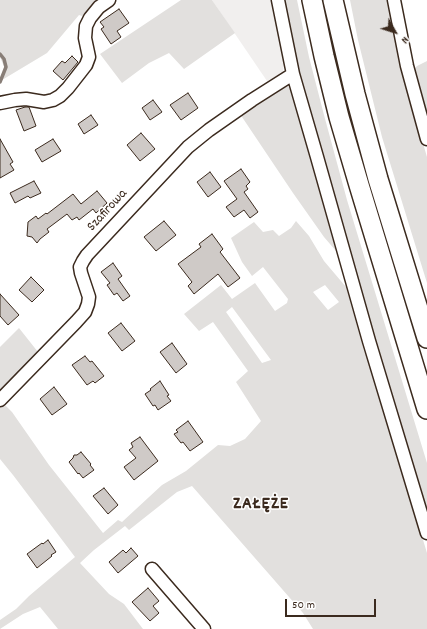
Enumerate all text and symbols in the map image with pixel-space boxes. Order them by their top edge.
north arrow [375,12,415,52]
text: N [396,32,412,47]
street label: Szafirowa [84,186,132,236]
district label: ZAŁĘŻE [233,495,289,517]
scale bar [287,591,378,617]
text: 50 m [292,597,315,614]

